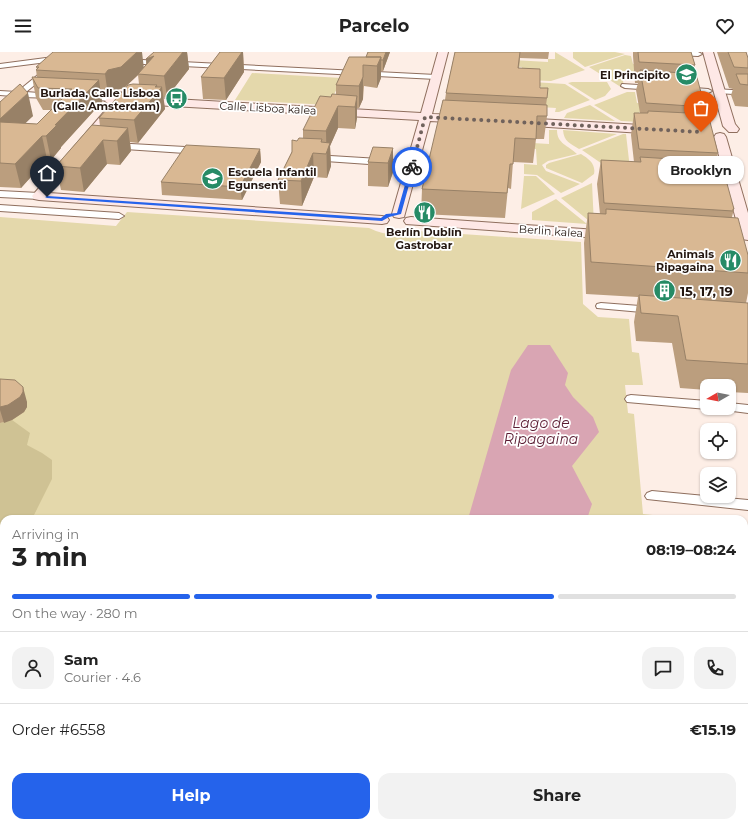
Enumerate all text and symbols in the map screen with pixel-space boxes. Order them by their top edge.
icon: menu [12,15,34,37]
text: Parcelo [339,15,409,37]
icon: heart [714,15,736,37]
school or university icon: El Principito [673,62,699,88]
place label: El Principito [600,68,670,82]
place label: Burlada, Calle Lisboa (Calle Amsterdam) [40,86,160,113]
bus stop icon: Burlada, Calle Lisboa (Calle Amsterdam) [163,86,189,112]
pin [684,91,718,132]
icon: bag [690,97,712,119]
street label: Calle Lisboa kalea [219,98,317,118]
courier [392,147,432,187]
pin [30,156,64,197]
icon: bike [401,156,423,178]
callout: Brooklyn [658,156,744,184]
icon: home [36,162,58,184]
text: Brooklyn [670,162,732,178]
school or university icon: Escuela Infantil Egunsenti [200,165,226,191]
place label: Escuela Infantil Egunsenti [228,165,317,192]
restaurant icon: Berlín Dublín Gastrobar [411,199,437,225]
street label: Berlin kalea [518,222,584,240]
place label: Berlín Dublín Gastrobar [386,225,462,252]
place label: Animals Ripagaina [656,247,714,274]
restaurant icon: Animals Ripagaina [717,247,743,273]
building icon: 15, 17, 19 [651,278,677,304]
place label: 15, 17, 19 [680,283,733,299]
north arrow [700,379,736,415]
map controls [700,379,736,503]
water label: Lago de Ripagaina [504,414,578,448]
button: locate [700,423,736,459]
button: layers [700,467,736,503]
text: Arriving in [12,526,79,542]
text: 08:19–08:24 [646,540,736,559]
text: 3 min [12,541,88,573]
text: On the way · 280 m [12,605,138,621]
button: person [12,647,54,689]
button: chat [642,647,684,689]
button: phone [694,647,736,689]
text: Sam [64,650,99,669]
text: Courier · 4.6 [64,669,141,685]
text: Order #6558 [12,720,106,739]
text: €15.19 [690,720,736,739]
button: Help [12,773,370,819]
button: Share [378,773,736,819]

